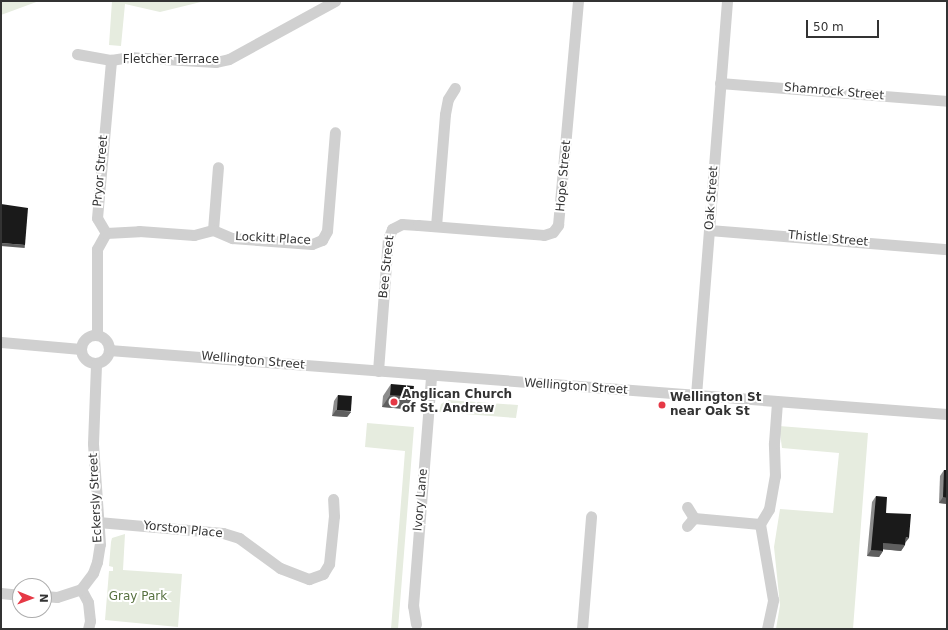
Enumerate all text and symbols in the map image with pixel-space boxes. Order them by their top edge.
scale bar [808,12,881,38]
text: 50 m [813,20,844,34]
street label: Fletcher Terrace [123,53,219,67]
street label: Shamrock Street [784,80,884,104]
street label: Pryor Street [91,135,111,207]
street label: Hope Street [554,140,574,212]
street label: Oak Street [703,166,721,230]
street label: Thistle Street [787,228,869,250]
street label: Lockitt Place [235,230,311,248]
street label: Bee Street [377,235,397,299]
street label: Wellington Street [201,349,305,373]
street label: Wellington Street [524,376,628,398]
place label: Anglican Church of St. Andrew [402,388,512,416]
place label: Wellington St near Oak St [670,391,762,419]
marker: Anglican Church of St. Andrew [389,397,399,407]
marker: Wellington St near Oak St [657,400,667,410]
street label: Eckersly Street [86,453,106,543]
street label: Ivory Lane [411,468,431,532]
street label: Yorston Place [143,519,223,541]
north arrow [12,578,52,618]
park label: Gray Park [109,590,167,604]
text: N [37,593,50,603]

